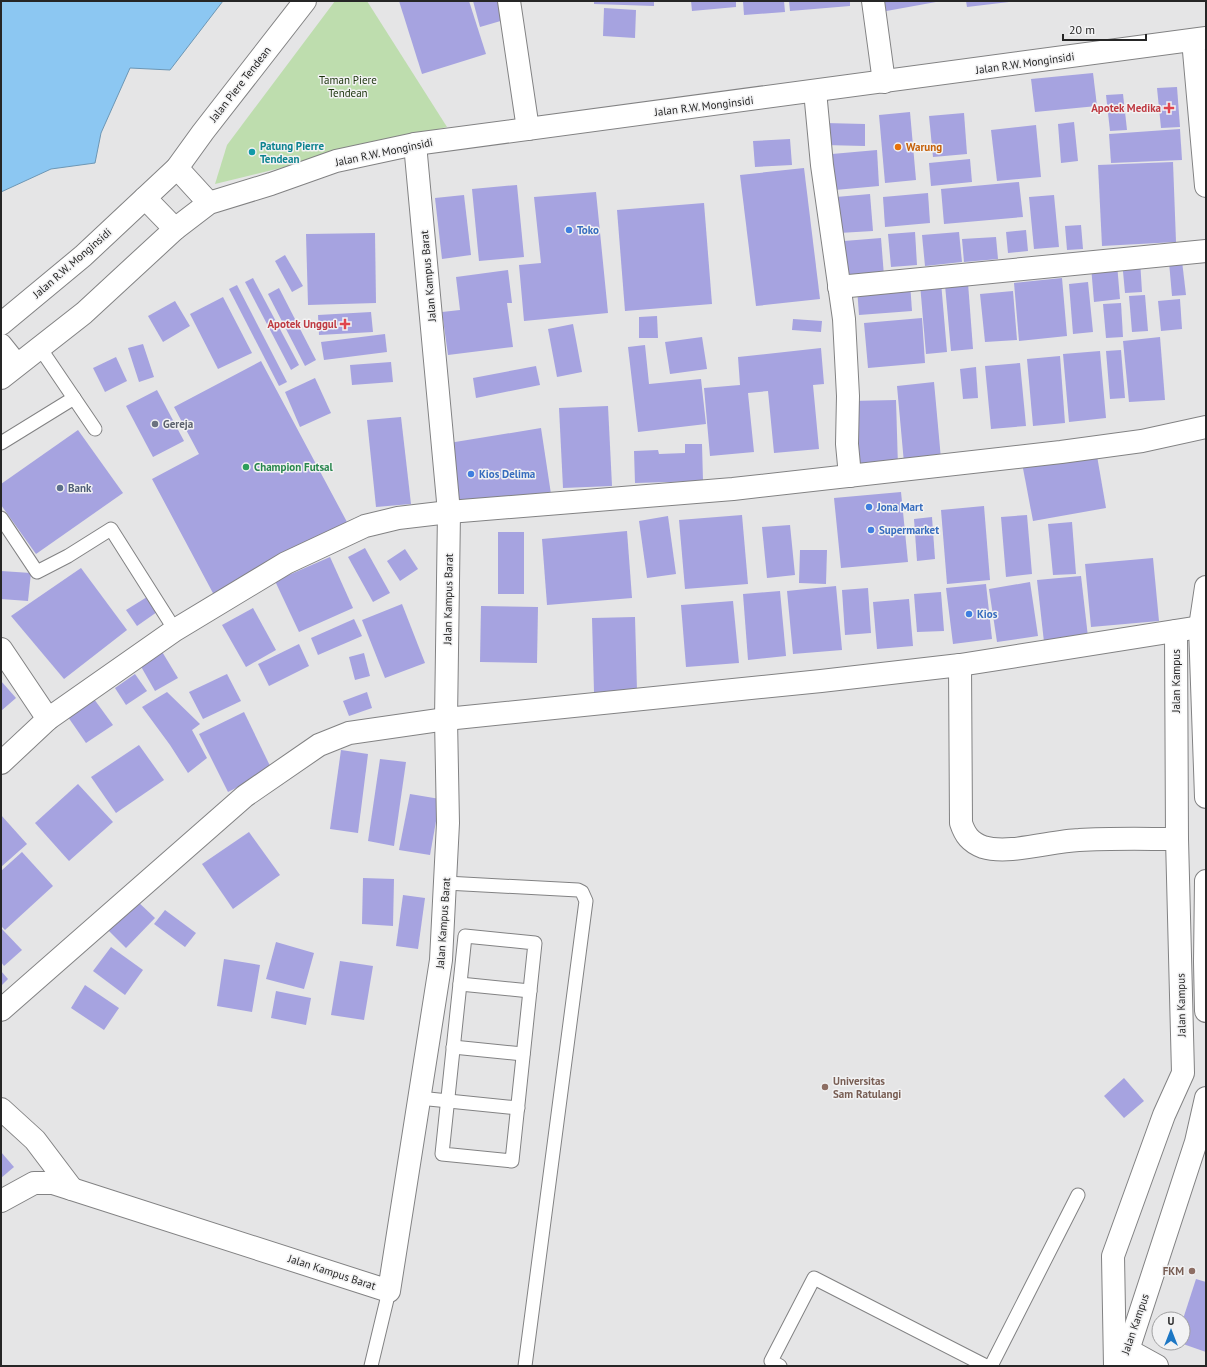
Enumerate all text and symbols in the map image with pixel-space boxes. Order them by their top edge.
scale bar [1063,16,1146,42]
text: 20 m [1069,22,1095,37]
street label: Jalan Piere Tendean [205,43,274,125]
street label: Jalan R.W. Monginsidi [974,49,1075,77]
park label: Taman Piere Tendean [319,73,377,100]
street label: Jalan R.W. Monginsidi [653,93,754,119]
place label: Apotek Medika [1091,101,1161,115]
marker: Apotek Medika [1164,103,1174,113]
street label: Jalan R.W. Monginsidi [333,135,434,169]
place label: Patung Pierre Tendean [260,139,324,166]
place label: Warung [906,140,942,154]
marker: Warung [893,142,903,152]
marker: Patung Pierre Tendean [247,147,257,157]
place label: Toko [577,223,599,237]
street label: Jalan R.W. Monginsidi [29,225,114,302]
marker: Toko [564,225,574,235]
street label: Jalan Kampus Barat [417,230,439,323]
place label: Apotek Unggul [267,317,338,331]
marker: Apotek Unggul [340,319,350,329]
place label: Gereja [163,417,193,431]
marker: Gereja [150,419,160,429]
place label: Champion Futsal [254,460,333,474]
marker: Champion Futsal [241,462,251,472]
place label: Kios Delima [479,467,535,481]
marker: Kios Delima [466,469,476,479]
place label: Bank [68,481,92,495]
marker: Bank [55,483,65,493]
place label: Jona Mart [876,500,923,514]
marker: Jona Mart [864,502,874,512]
place label: Supermarket [879,523,939,537]
marker: Supermarket [866,525,876,535]
street label: Jalan Kampus Barat [440,553,456,646]
place label: Kios [977,607,998,621]
marker: Kios [964,609,974,619]
street label: Jalan Kampus [1169,649,1183,714]
street label: Jalan Kampus Barat [433,877,453,970]
street label: Jalan Kampus [1173,973,1189,1038]
place label: Universitas Sam Ratulangi [833,1074,901,1101]
marker: Universitas Sam Ratulangi [820,1082,830,1092]
street label: Jalan Kampus Barat [285,1251,378,1293]
place label: FKM [1163,1264,1184,1278]
marker: FKM [1187,1266,1197,1276]
street label: Jalan Kampus [1118,1291,1152,1357]
north arrow [1151,1311,1191,1351]
text: U [1168,1314,1175,1328]

